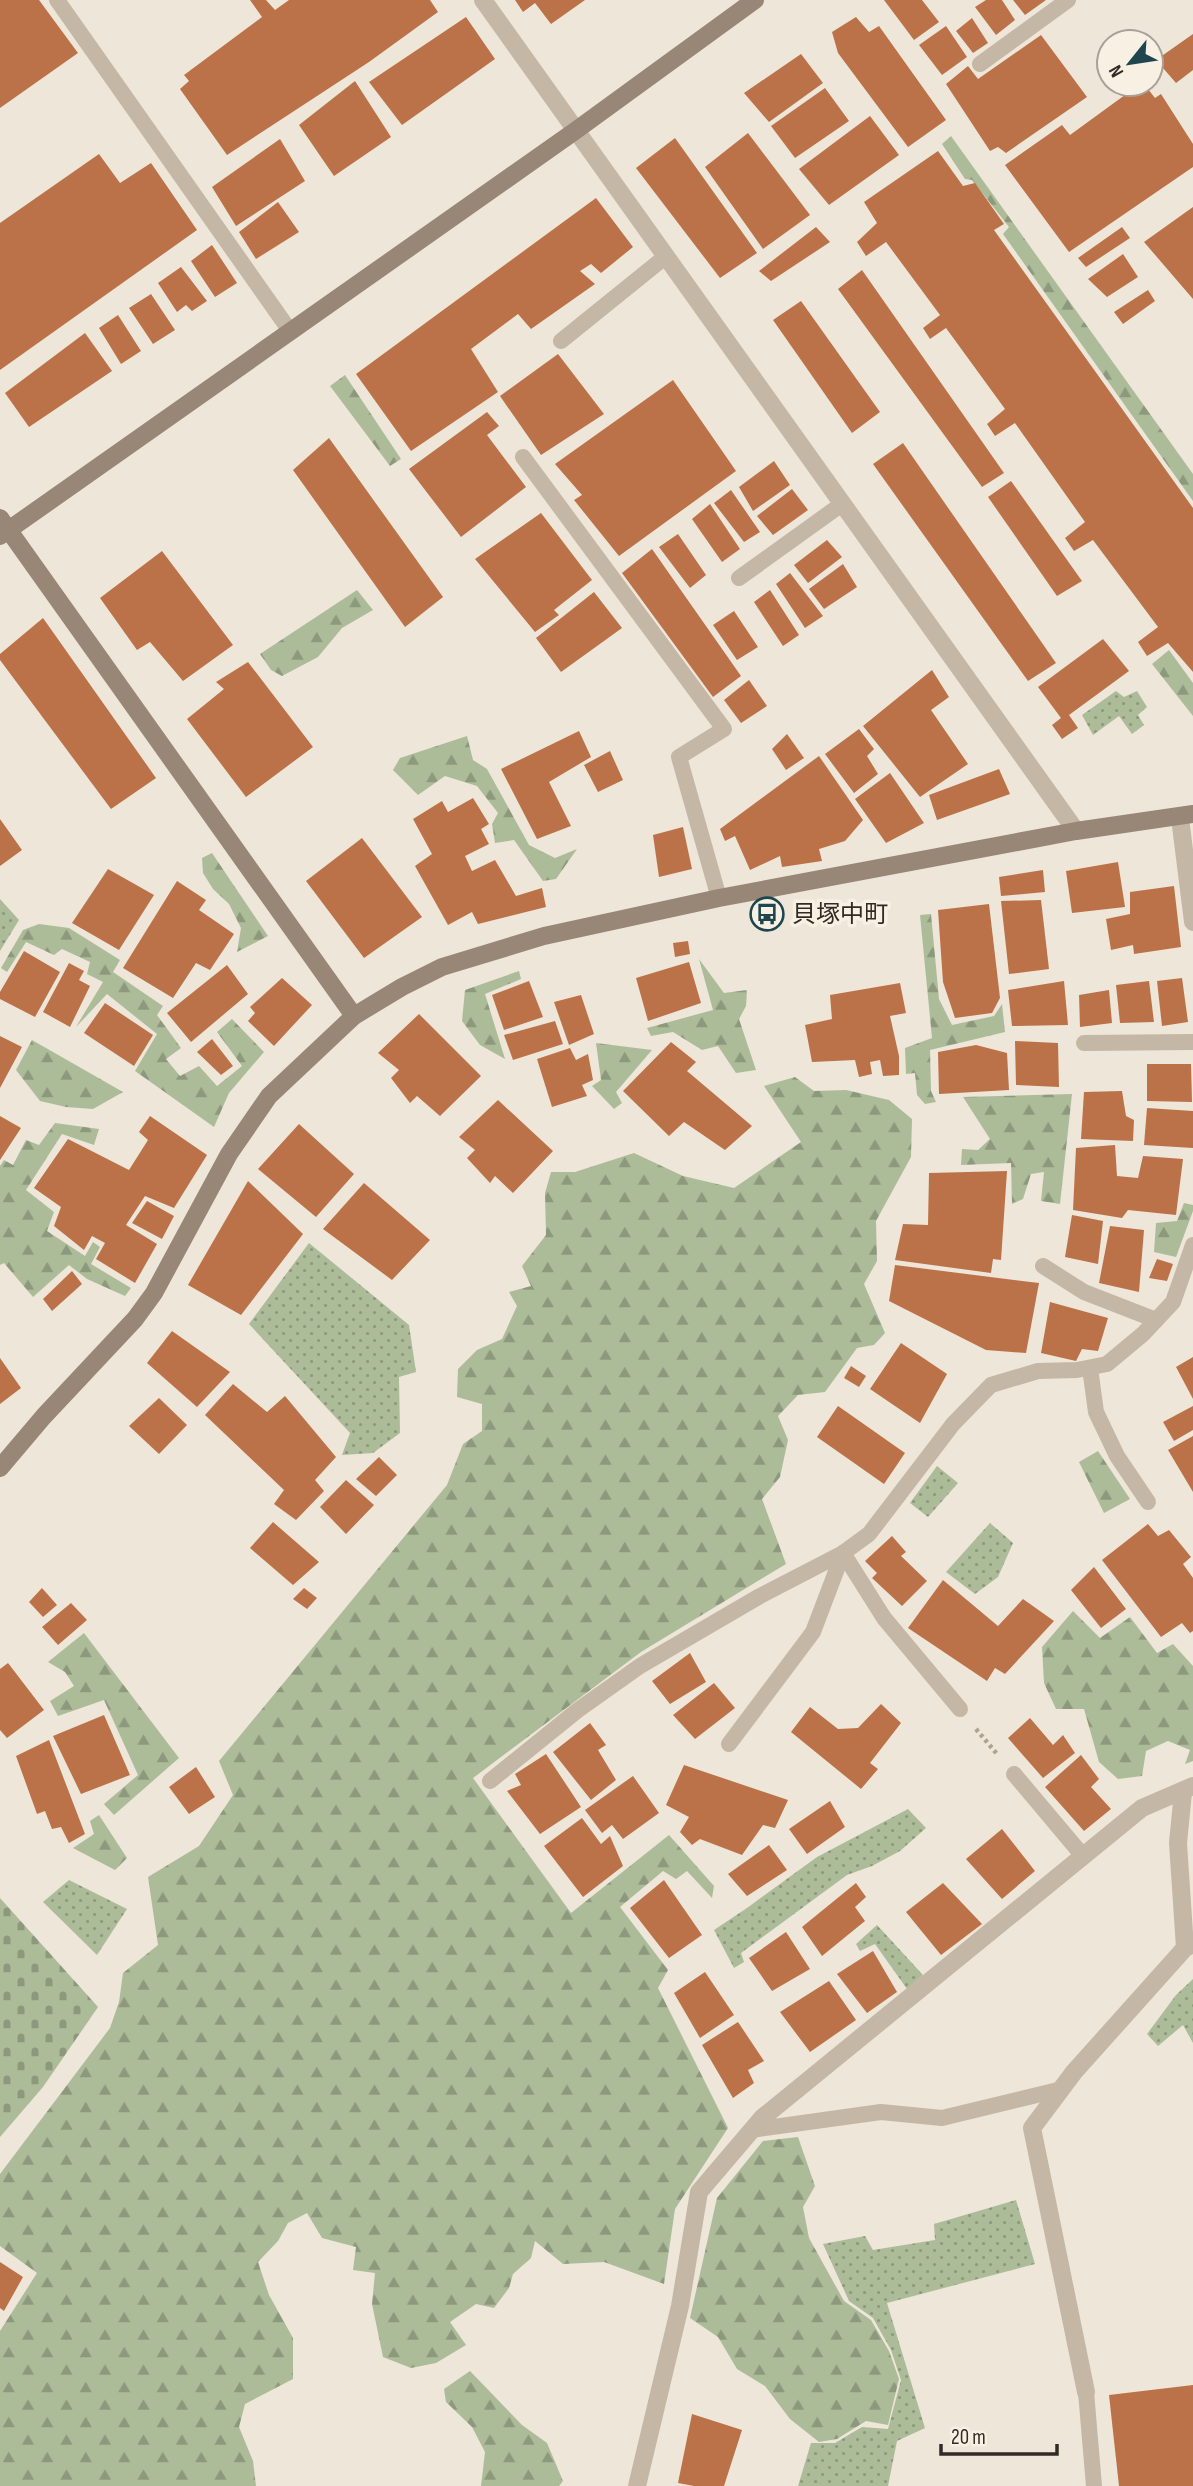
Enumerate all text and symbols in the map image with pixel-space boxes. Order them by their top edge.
north arrow [1095,28,1165,98]
text: N [1104,61,1129,81]
bus stop icon: 貝塚中町 [748,895,786,933]
place label: 貝塚中町 [792,900,888,929]
scale bar [941,2412,1056,2456]
text: 20 m [951,2425,986,2450]

